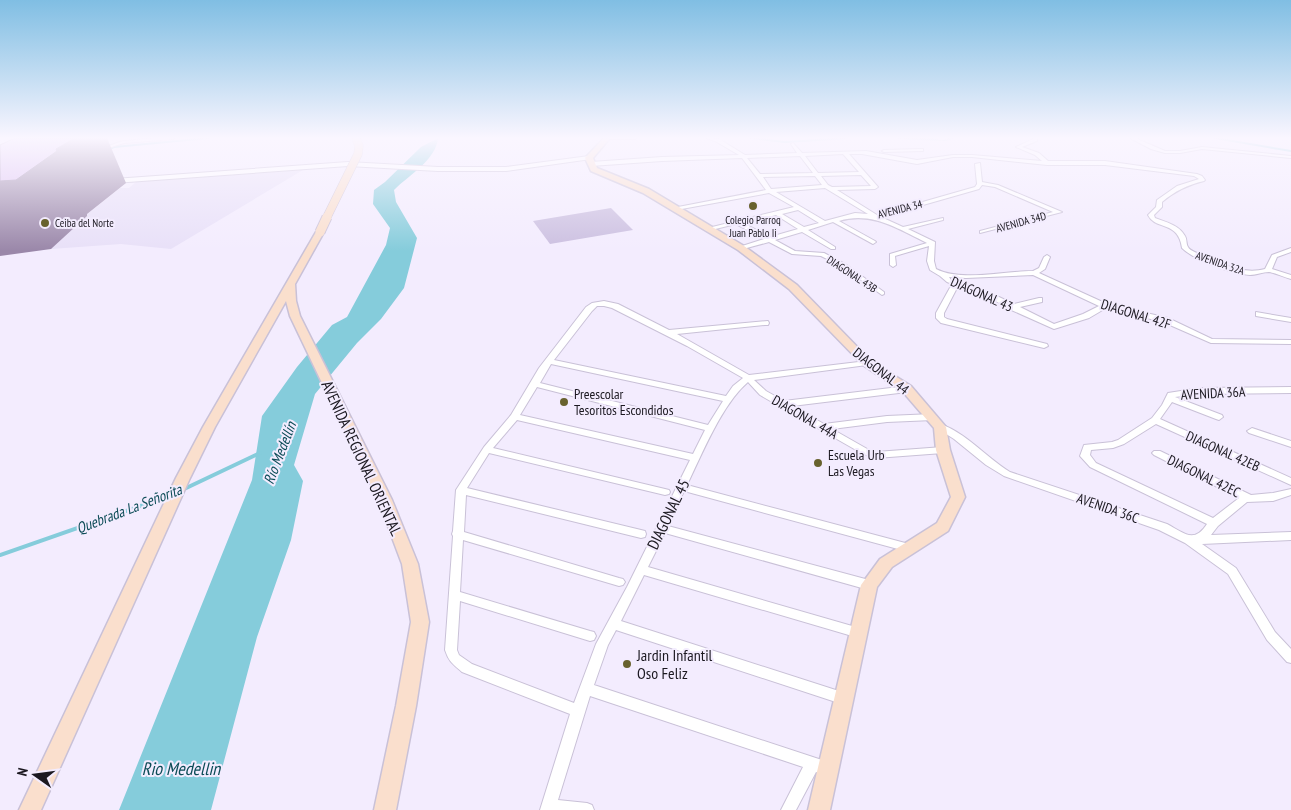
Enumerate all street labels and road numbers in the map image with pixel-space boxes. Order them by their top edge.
street label: AVENIDA 34 [876,197,924,221]
street label: AVENIDA 34D [994,209,1048,235]
street label: AVENIDA 32A [1194,248,1247,278]
street label: DIAGONAL 43B [824,252,880,296]
street label: DIAGONAL 43 [948,272,1016,316]
street label: DIAGONAL 42F [1099,295,1173,333]
street label: DIAGONAL 44 [849,343,913,399]
street label: AVENIDA REGIONAL ORIENTAL [317,377,407,539]
street label: AVENIDA 36A [1180,382,1246,404]
street label: DIAGONAL 44A [769,391,842,443]
street label: DIAGONAL 42EB [1183,427,1263,475]
street label: DIAGONAL 42EC [1165,451,1244,502]
street label: DIAGONAL 45 [642,475,694,553]
street label: AVENIDA 36C [1075,489,1142,527]

